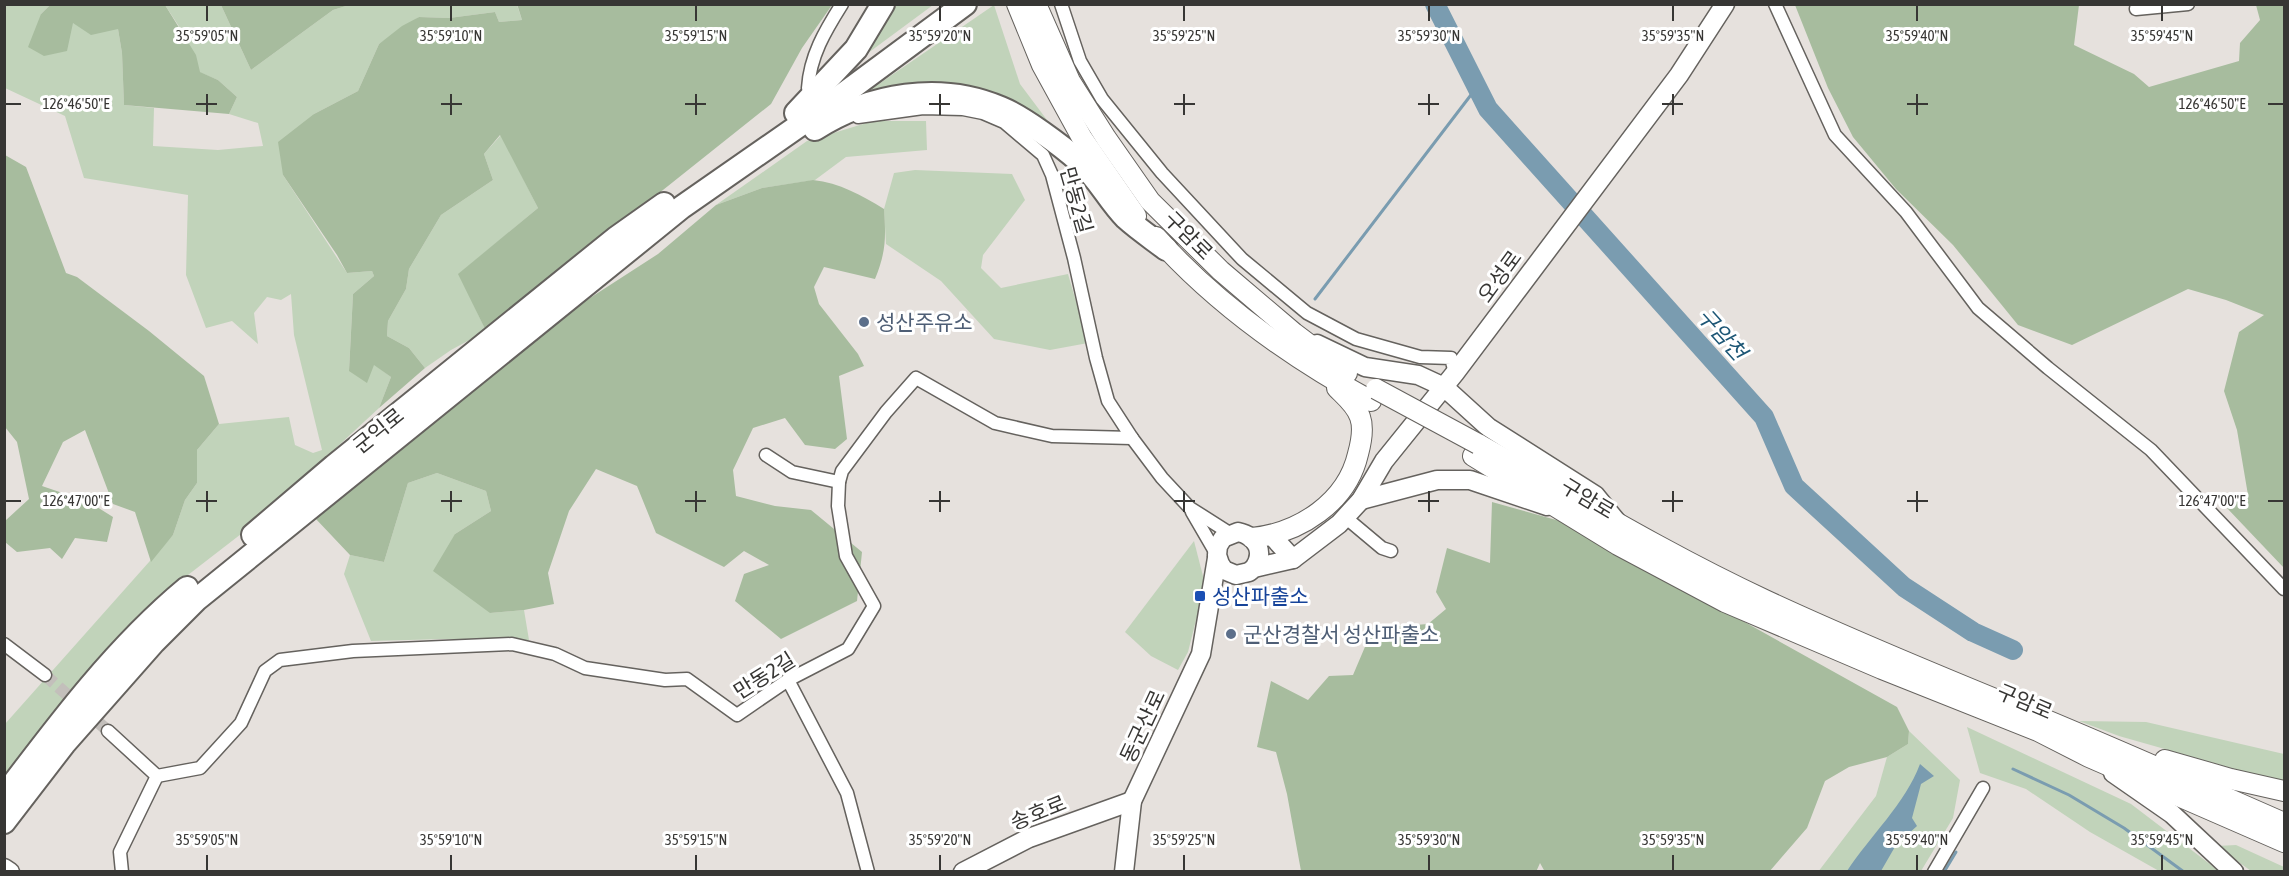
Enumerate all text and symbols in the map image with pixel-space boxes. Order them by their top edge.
text: 35°59'05"N [176,27,238,44]
text: 35°59'10"N [420,27,482,44]
text: 35°59'15"N [665,27,727,44]
text: 35°59'20"N [909,27,971,44]
text: 35°59'25"N [1153,27,1215,44]
text: 35°59'30"N [1398,27,1460,44]
text: 35°59'35"N [1642,27,1704,44]
text: 35°59'40"N [1886,27,1948,44]
text: 35°59'45"N [2131,27,2193,44]
text: 126°46'50"E [42,95,110,112]
text: 126°46'50"E [2178,95,2246,112]
street label: 만동2길 [1056,164,1098,236]
street label: 구암로 [1160,206,1218,264]
street label: 오성로 [1472,245,1526,307]
water label: 구암천 [1692,303,1754,367]
place label: 성산주유소 [876,310,973,334]
marker: 성산주유소 [857,315,871,329]
street label: 군익로 [348,402,408,458]
street label: 구암로 [1557,473,1619,523]
text: 126°47'00"E [42,492,110,509]
text: 126°47'00"E [2178,492,2246,509]
place label: 성산파출소 [1212,584,1309,608]
marker: 성산파출소 [1193,589,1207,603]
place label: 군산경찰서 성산파출소 [1243,622,1439,646]
marker: 군산경찰서 성산파출소 [1224,627,1238,641]
street label: 만동2길 [729,647,799,703]
street label: 구암로 [1994,679,2056,723]
street label: 동군산로 [1115,686,1169,766]
street label: 송호로 [1007,790,1069,834]
text: 35°59'05"N [176,831,238,848]
text: 35°59'10"N [420,831,482,848]
text: 35°59'15"N [665,831,727,848]
text: 35°59'20"N [909,831,971,848]
text: 35°59'25"N [1153,831,1215,848]
text: 35°59'30"N [1398,831,1460,848]
text: 35°59'35"N [1642,831,1704,848]
text: 35°59'40"N [1886,831,1948,848]
text: 35°59'45"N [2131,831,2193,848]

